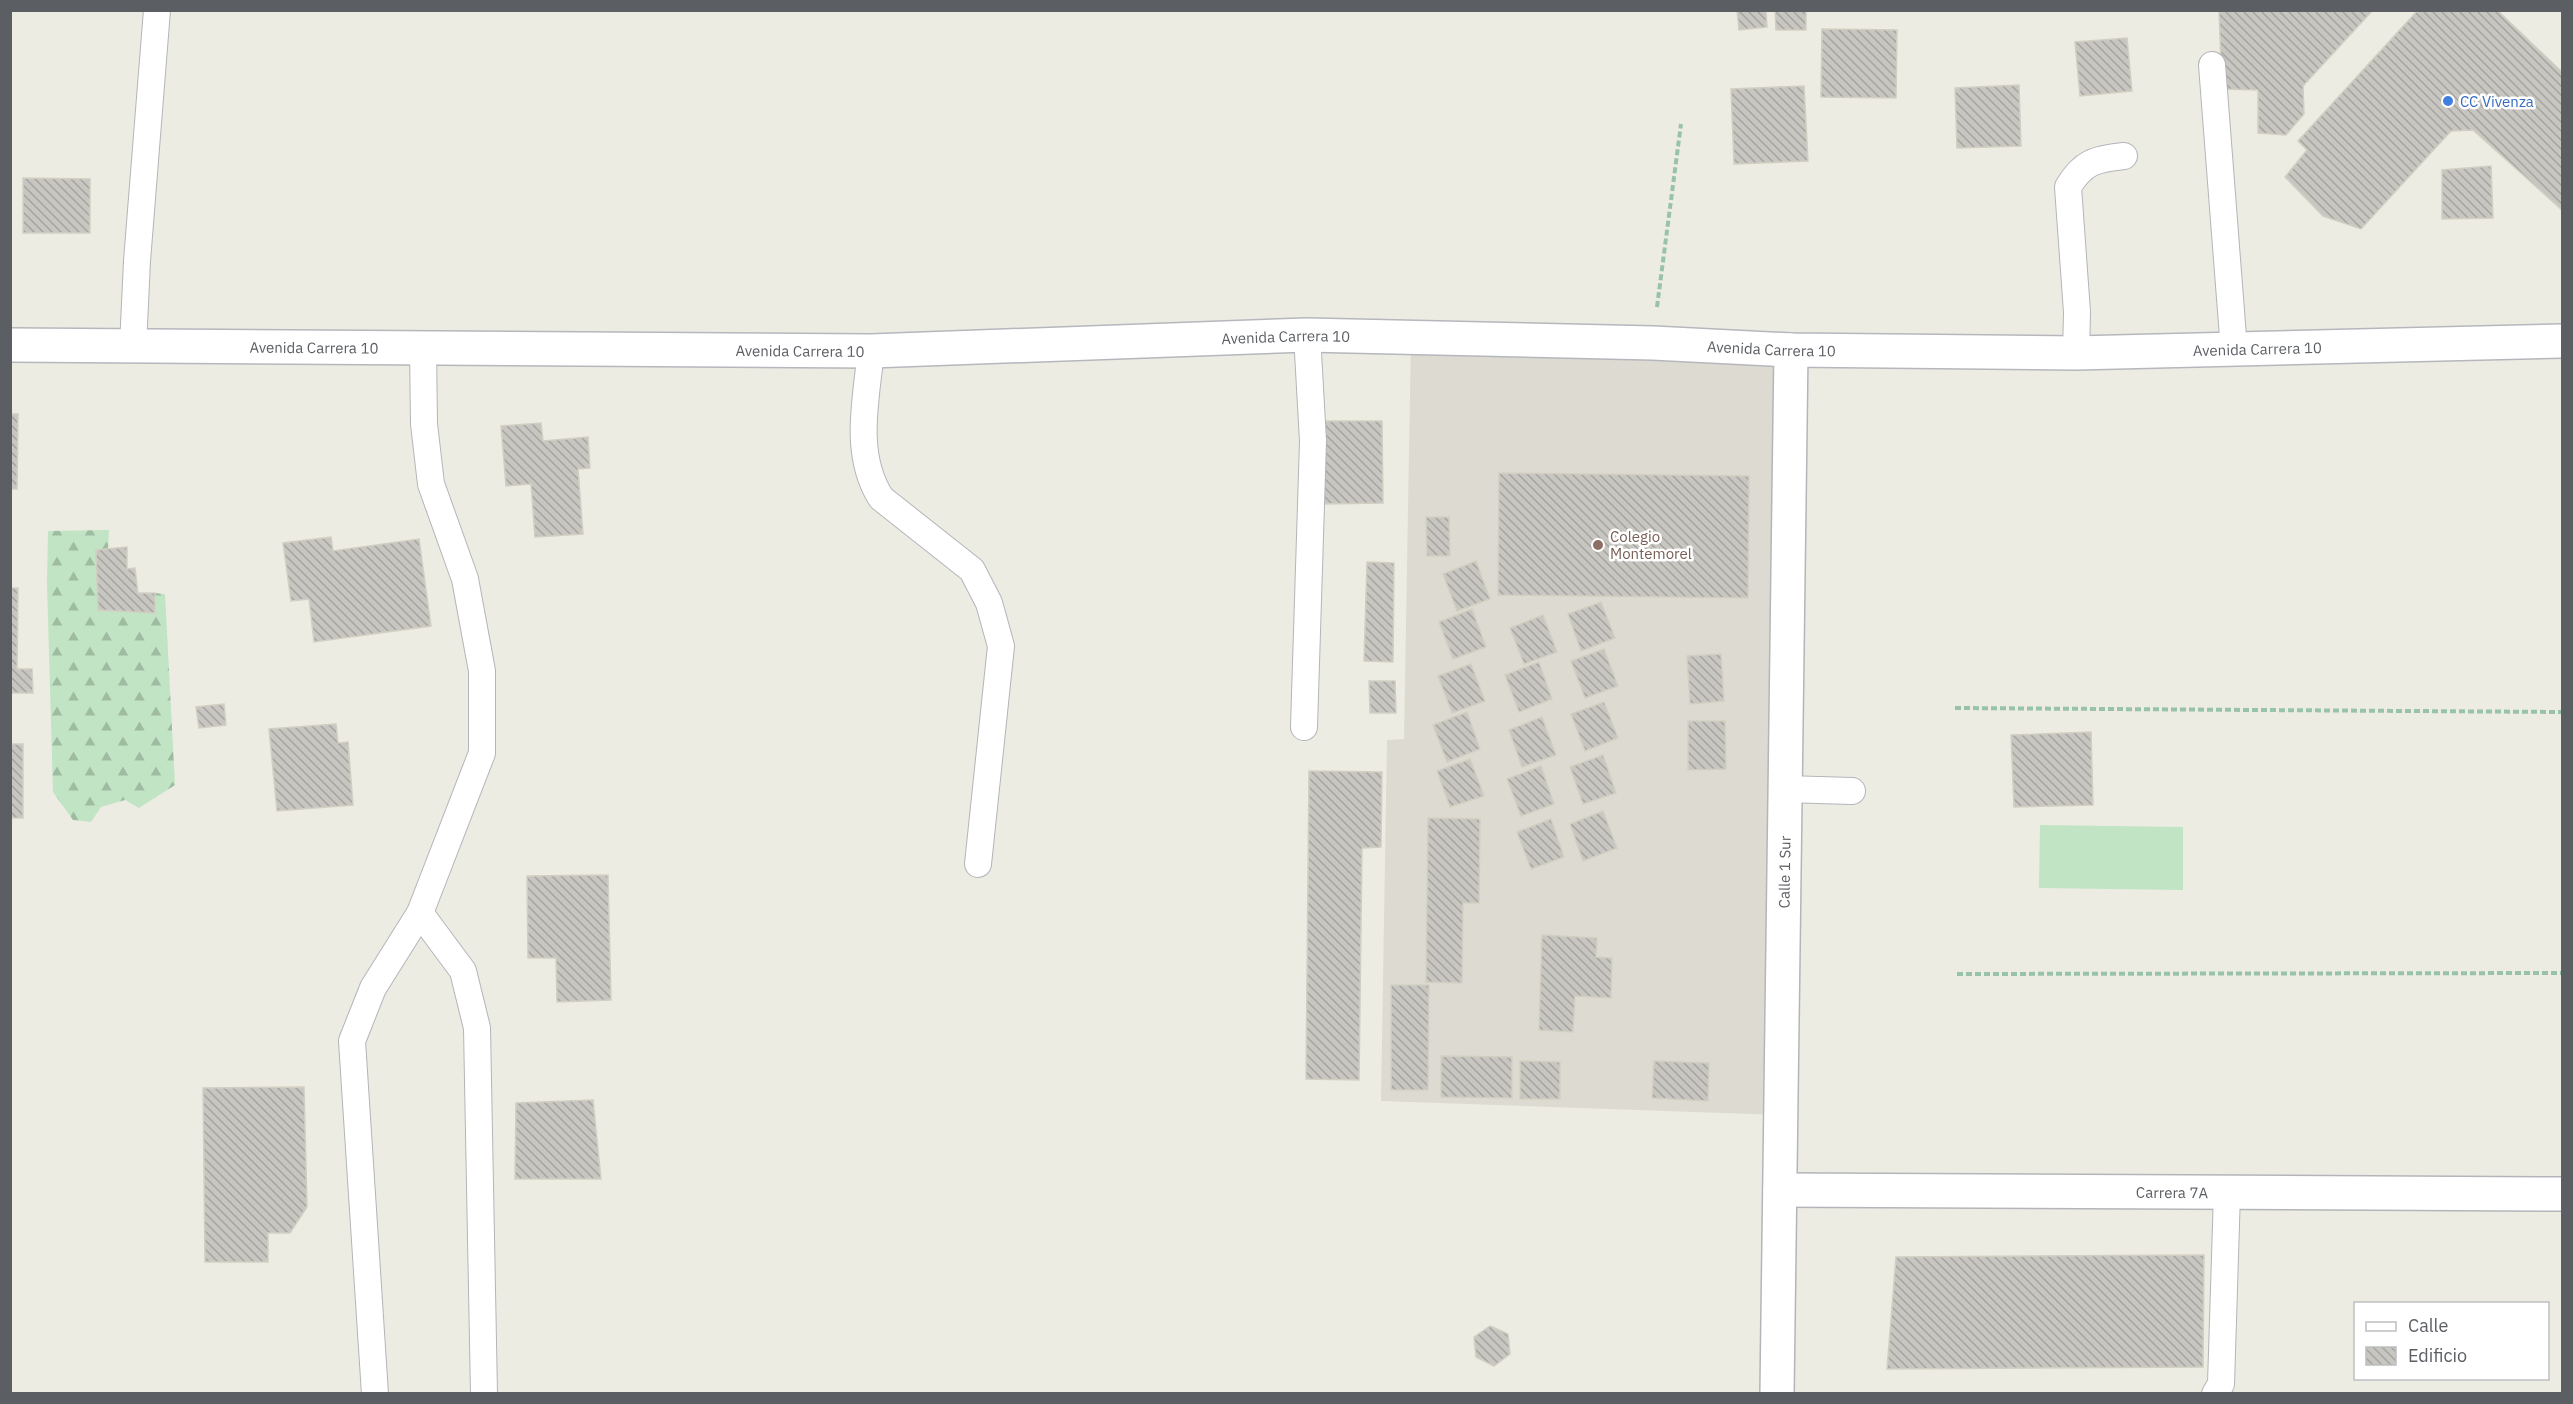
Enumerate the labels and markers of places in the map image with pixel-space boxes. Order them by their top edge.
place label: CC Vivenza [2460,92,2534,111]
marker: CC Vivenza [2441,94,2455,108]
place label: Colegio Montemorel [1610,527,1692,563]
marker: Colegio Montemorel [1591,538,1605,552]

